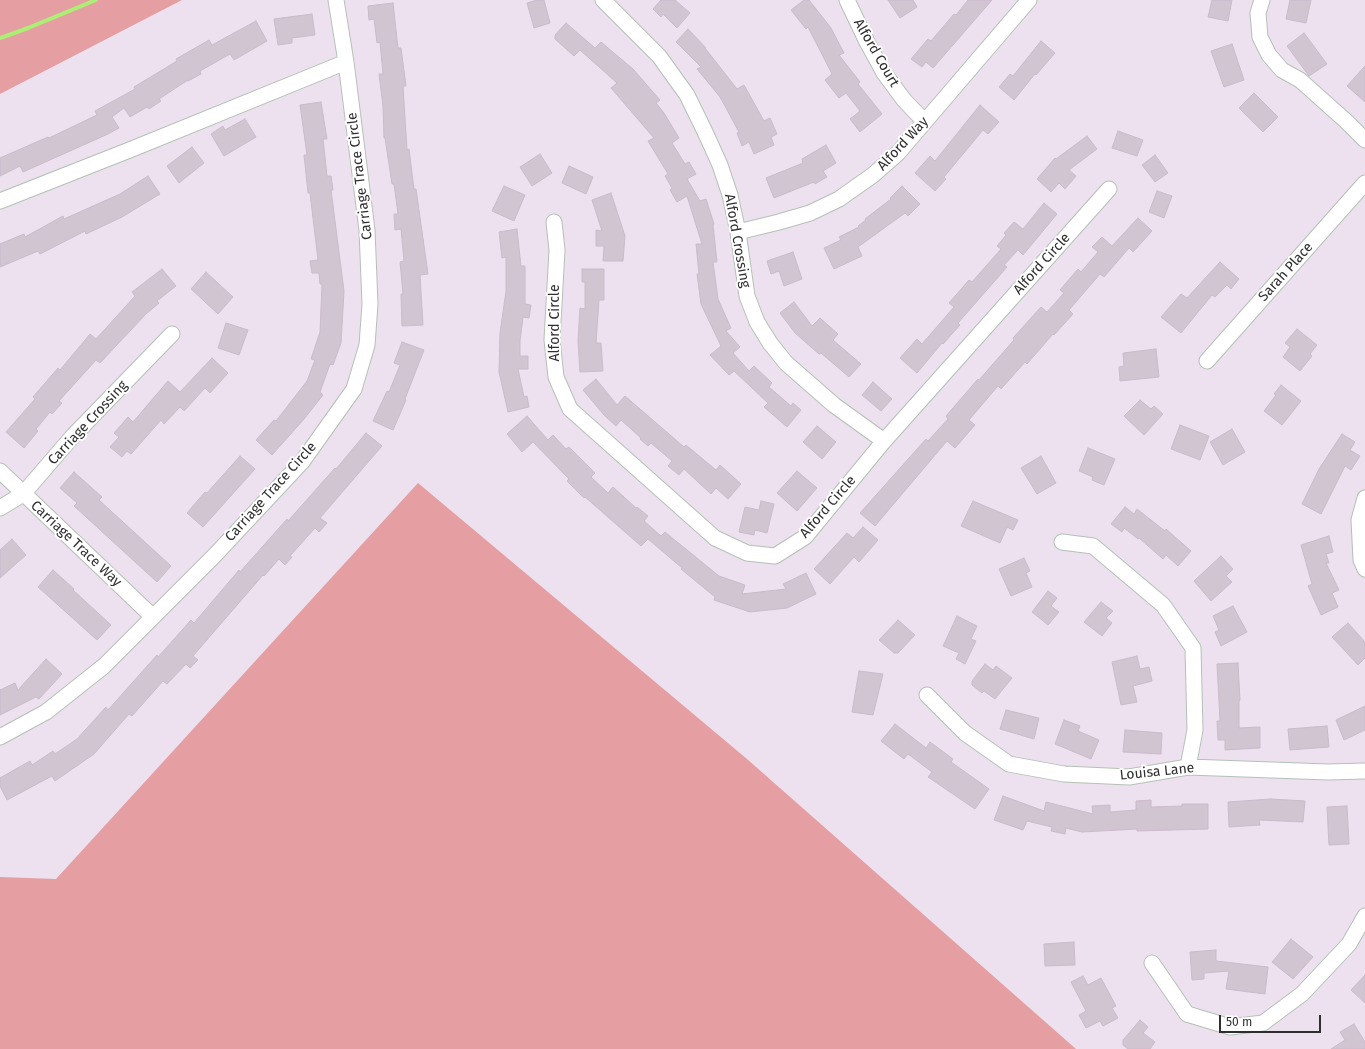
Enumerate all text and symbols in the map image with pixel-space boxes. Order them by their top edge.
street label: Alford Court [850,16,902,90]
street label: Carriage Trace Circle [344,111,376,241]
street label: Alford Way [874,114,932,174]
street label: Alford Crossing [720,193,754,289]
street label: Alford Circle [1010,230,1074,298]
street label: Sarah Place [1255,239,1317,305]
street label: Alford Circle [547,284,563,362]
street label: Carriage Crossing [45,377,131,469]
street label: Carriage Trace Circle [222,439,320,545]
street label: Alford Circle [796,472,860,542]
street label: Carriage Trace Way [27,497,125,591]
street label: Louisa Lane [1119,760,1195,784]
scale bar [1221,1007,1323,1033]
text: 50 m [1226,1015,1252,1029]

